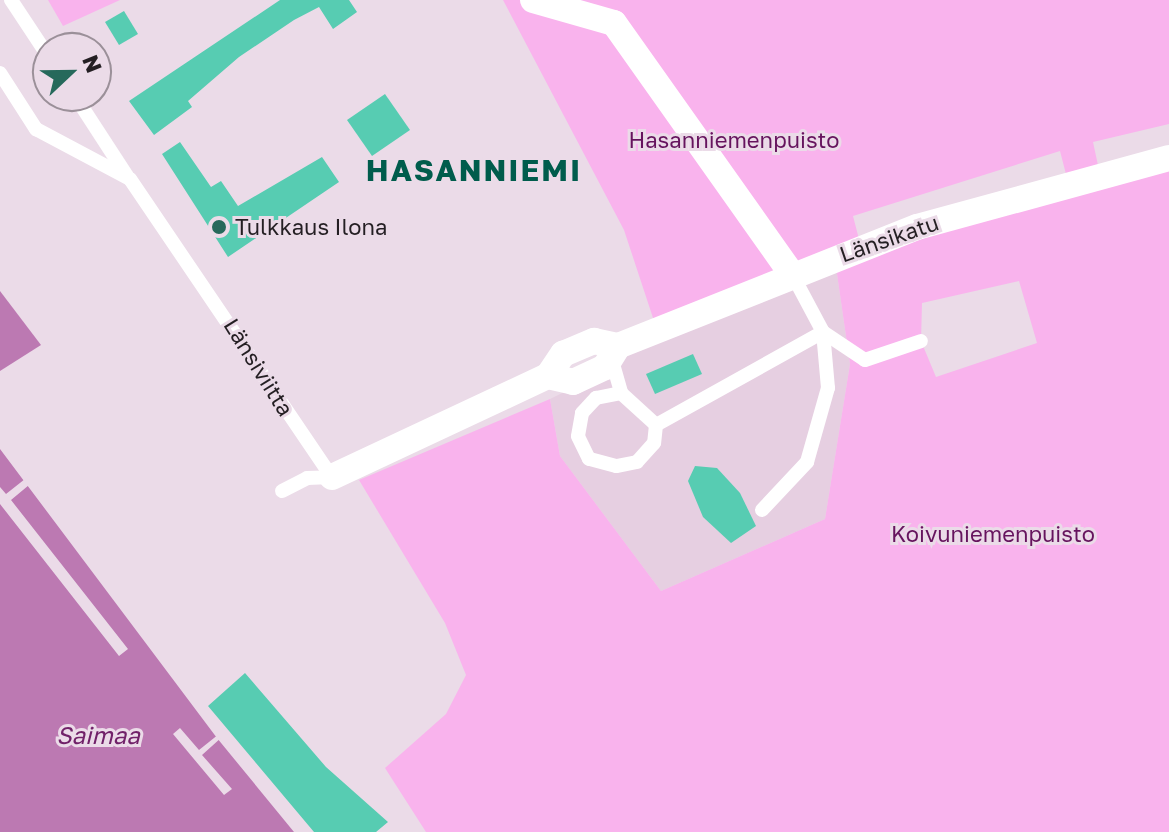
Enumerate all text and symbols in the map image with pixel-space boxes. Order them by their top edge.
north arrow [32,32,112,112]
text: N [77,51,109,76]
park label: Hasanniemenpuisto [628,127,840,153]
district label: HASANNIEMI [366,152,582,188]
street label: Länsikatu [836,209,942,267]
place label: Tulkkaus Ilona [235,214,387,240]
marker: Tulkkaus Ilona [210,218,228,236]
street label: Länsiviitta [219,313,299,421]
park label: Koivuniemenpuisto [891,521,1095,547]
water label: Saimaa [56,721,140,749]

